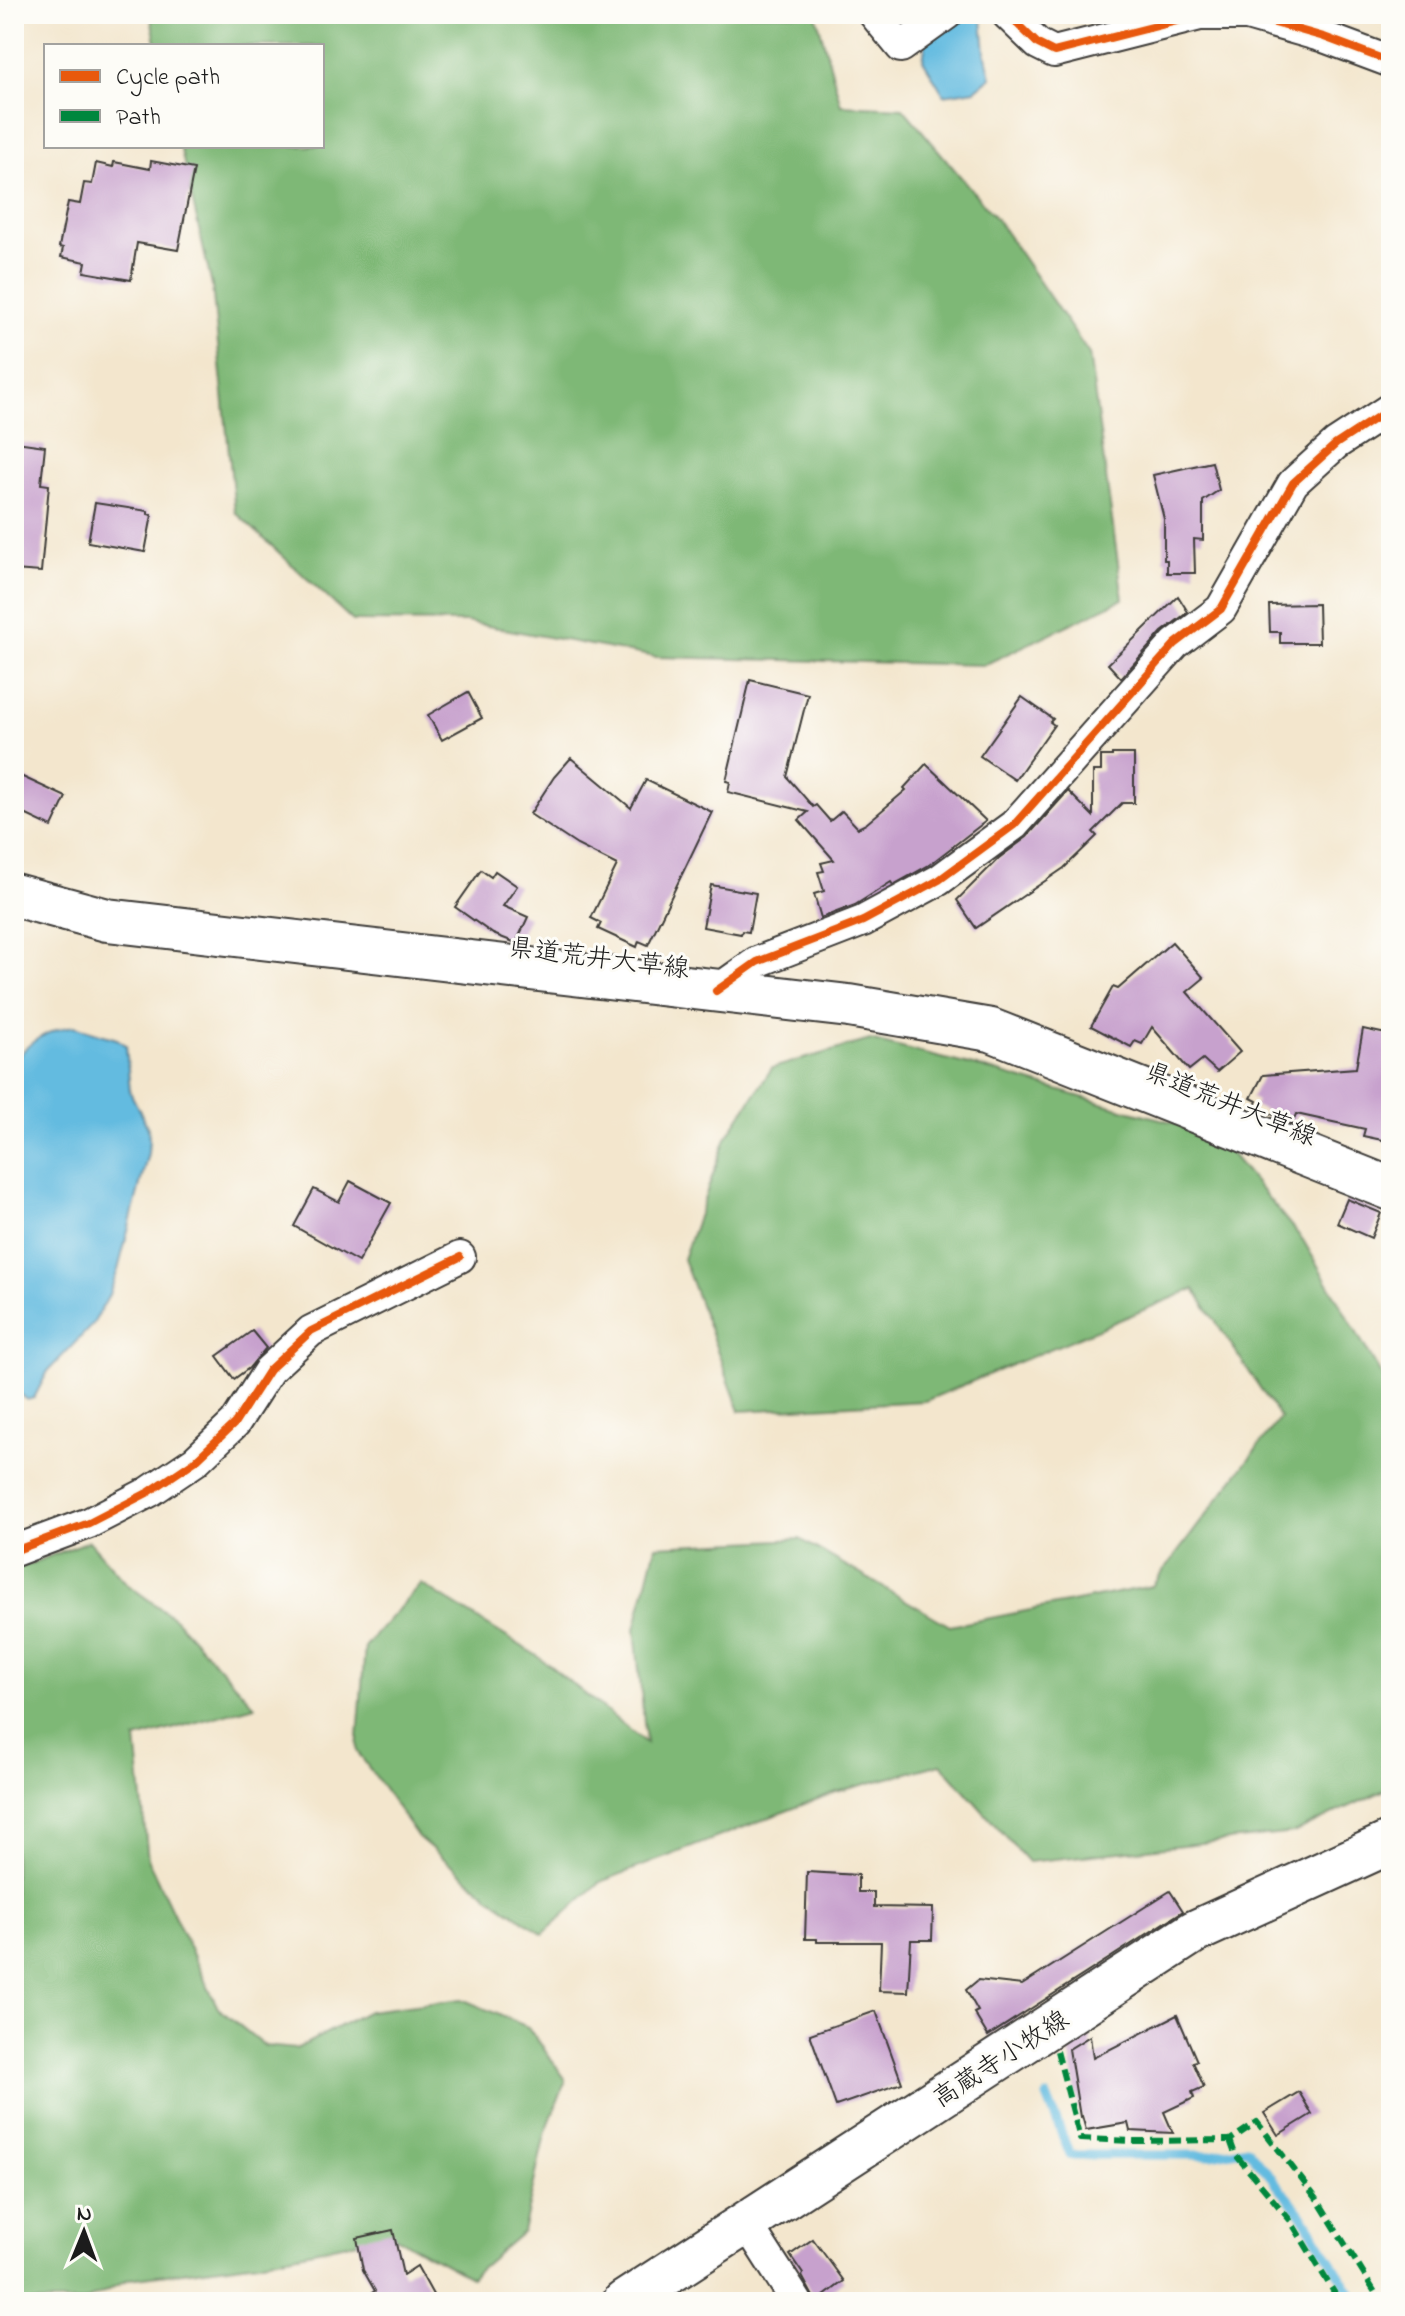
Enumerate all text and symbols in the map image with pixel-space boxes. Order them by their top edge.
legend [44,44,324,148]
text: Cycle path [116,61,220,97]
text: Path [116,101,161,136]
street label: 県道荒井大草線 [506,930,691,990]
street label: 県道荒井大草線 [1138,1054,1321,1157]
street label: 高蔵寺小牧線 [926,2002,1077,2119]
north arrow [44,2192,124,2272]
text: N [77,2199,92,2231]

